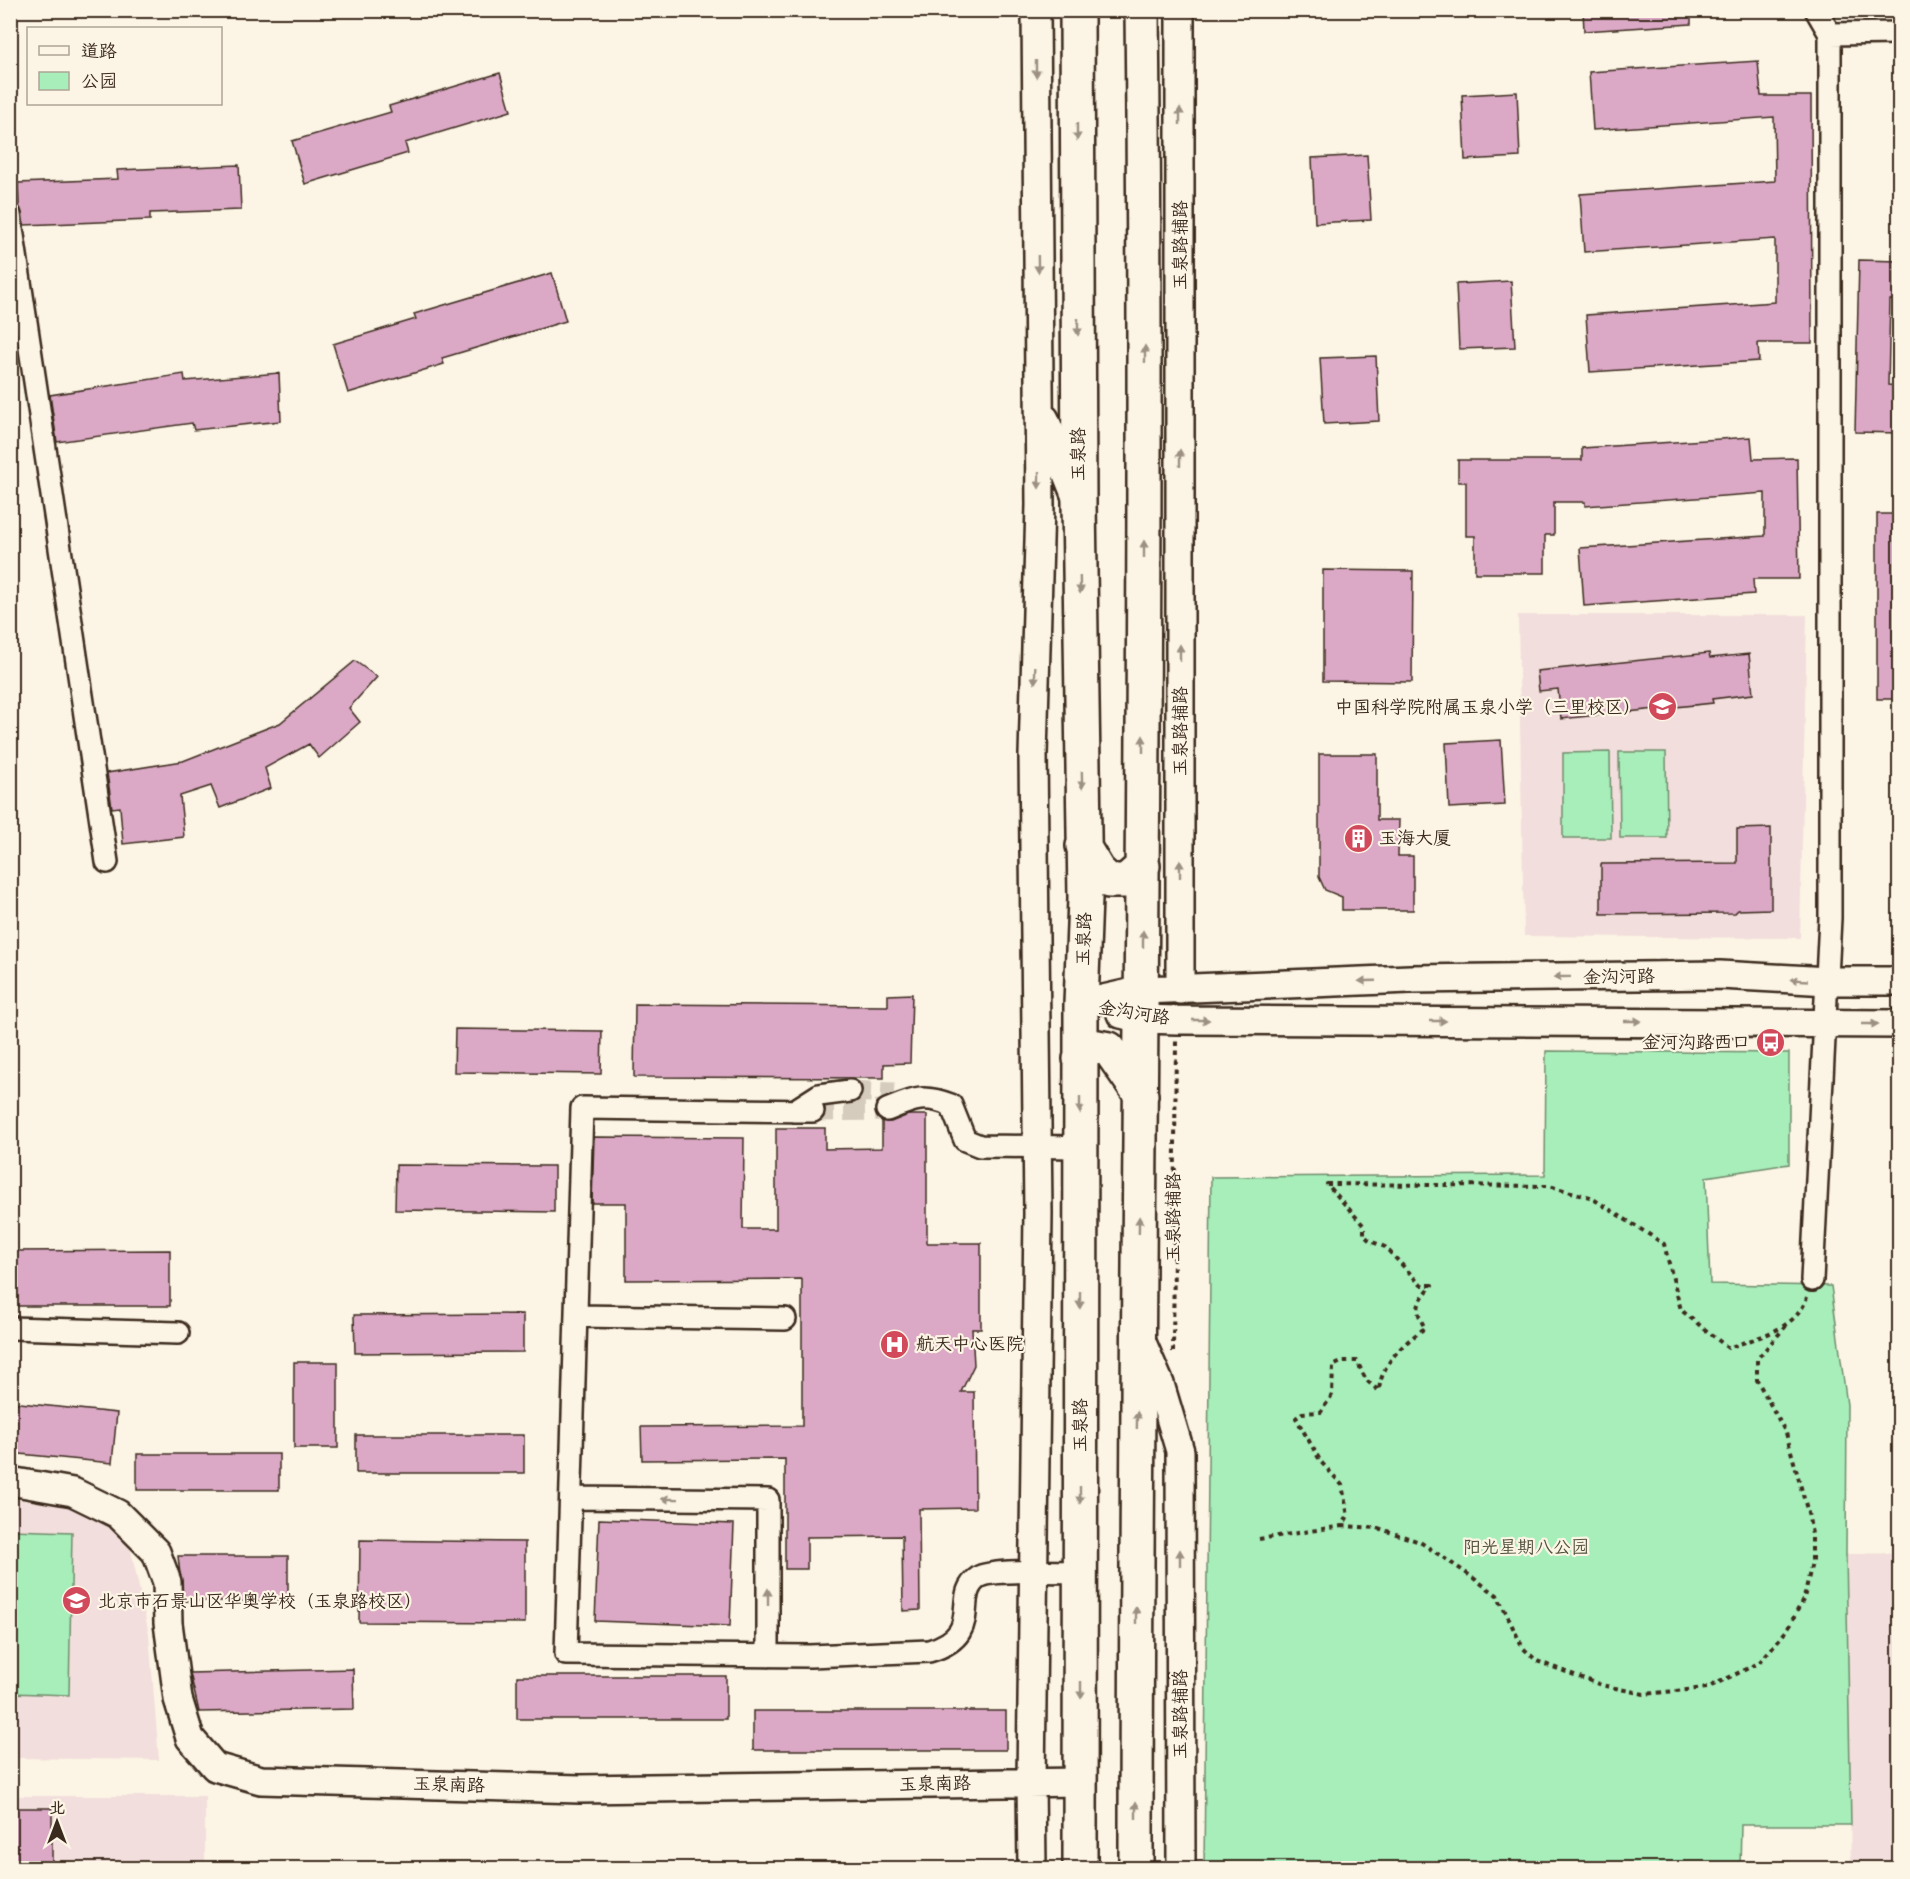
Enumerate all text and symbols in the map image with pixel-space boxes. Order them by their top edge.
legend [27,27,222,105]
text: 道路 [81,41,117,62]
one-way arrow [1031,59,1041,78]
text: 公园 [81,71,117,92]
one-way arrow [1175,106,1185,125]
one-way arrow [1072,122,1082,141]
street label: 玉泉路辅路 [1170,200,1191,290]
one-way arrow [1033,254,1042,273]
one-way arrow [1073,317,1083,336]
one-way arrow [1140,345,1150,364]
street label: 玉泉路 [1068,427,1089,481]
one-way arrow [1175,448,1185,467]
one-way arrow [1035,470,1044,489]
one-way arrow [1139,540,1149,559]
one-way arrow [1075,575,1085,594]
one-way arrow [1175,643,1185,662]
one-way arrow [1030,665,1040,684]
street label: 玉泉路辅路 [1170,686,1191,776]
school or university icon: 中国科学院附属玉泉小学（三里校区） [1646,691,1678,723]
place label: 中国科学院附属玉泉小学（三里校区） [1335,697,1641,718]
one-way arrow [1138,735,1148,754]
one-way arrow [1078,770,1087,789]
building icon: 玉海大厦 [1342,822,1374,854]
place label: 玉海大厦 [1379,828,1451,849]
one-way arrow [1175,859,1185,878]
street label: 玉泉路 [1073,912,1095,966]
one-way arrow [1138,930,1148,949]
street label: 金沟河路 [1583,966,1655,988]
one-way arrow [1553,973,1572,982]
one-way arrow [1790,975,1809,984]
one-way arrow [1358,977,1377,986]
street label: 金沟河路 [1097,997,1171,1029]
one-way arrow [1191,1015,1210,1025]
one-way arrow [1428,1016,1447,1026]
one-way arrow [1623,1016,1642,1026]
one-way arrow [1860,1019,1879,1029]
bus stop icon: 金河沟路西口 [1755,1026,1787,1058]
place label: 金河沟路西口 [1642,1032,1750,1053]
one-way arrow [1075,1095,1085,1114]
street label: 玉泉路辅路 [1163,1172,1184,1262]
one-way arrow [1135,1216,1144,1235]
one-way arrow [1075,1290,1085,1309]
hospital icon: 航天中心医院 [879,1328,911,1360]
place label: 航天中心医院 [916,1334,1024,1355]
street label: 玉泉路 [1070,1398,1091,1452]
one-way arrow [1132,1411,1142,1430]
one-way arrow [1075,1485,1085,1504]
one-way arrow [660,1494,679,1504]
park label: 阳光星期八公园 [1463,1537,1589,1558]
one-way arrow [1175,1549,1185,1568]
school or university icon: 北京市石景山区华奥学校（玉泉路校区） [61,1585,93,1617]
one-way arrow [763,1588,773,1607]
place label: 北京市石景山区华奥学校（玉泉路校区） [98,1591,422,1612]
one-way arrow [1131,1606,1141,1625]
street label: 玉泉路辅路 [1170,1669,1191,1759]
one-way arrow [1076,1680,1086,1699]
street label: 玉泉南路 [413,1773,485,1797]
street label: 玉泉南路 [899,1773,971,1795]
north arrow [27,1792,87,1852]
text: 北 [49,1799,65,1818]
one-way arrow [1131,1801,1141,1820]

